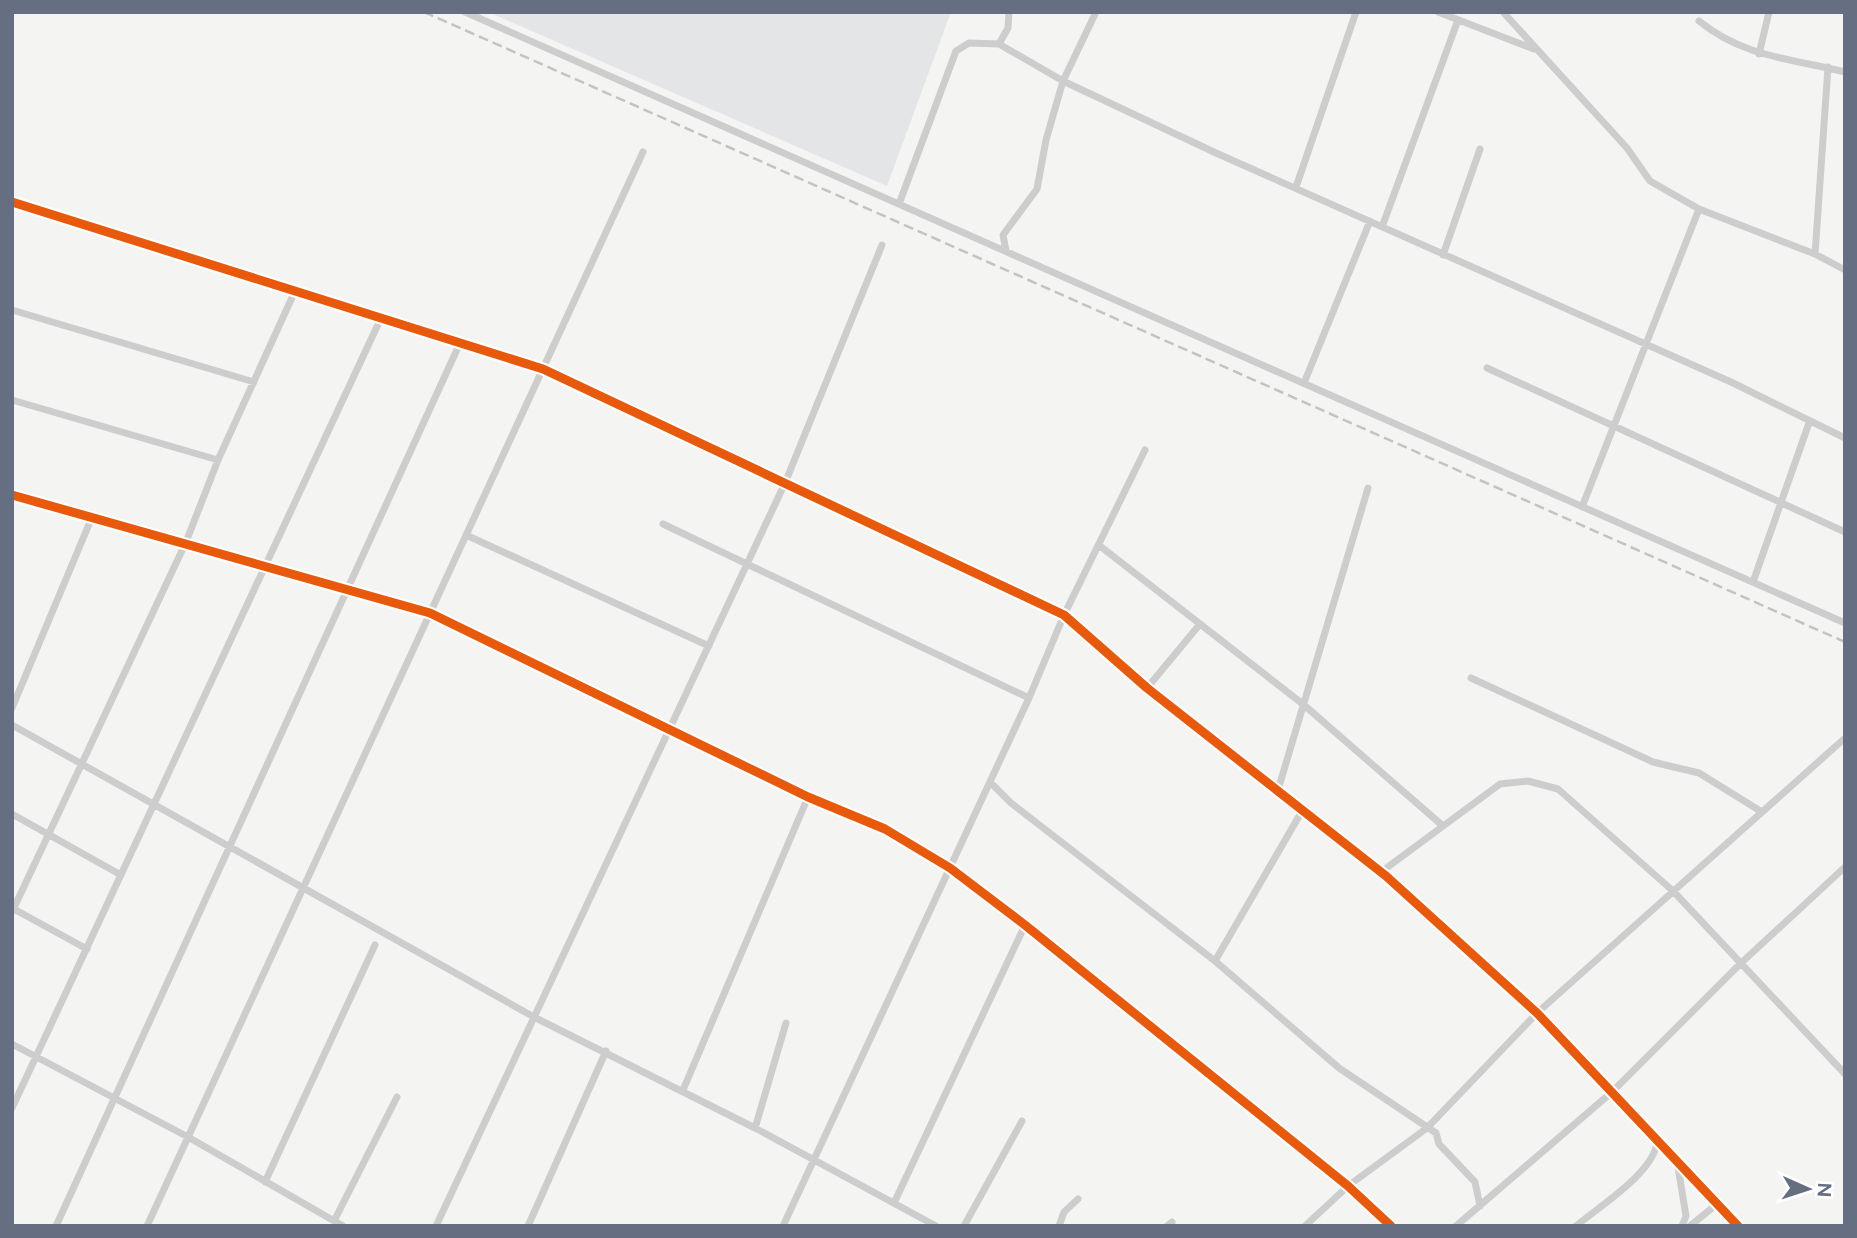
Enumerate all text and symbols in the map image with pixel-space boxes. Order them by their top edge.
north arrow [1773,1154,1843,1224]
text: N [1813,1182,1836,1198]

